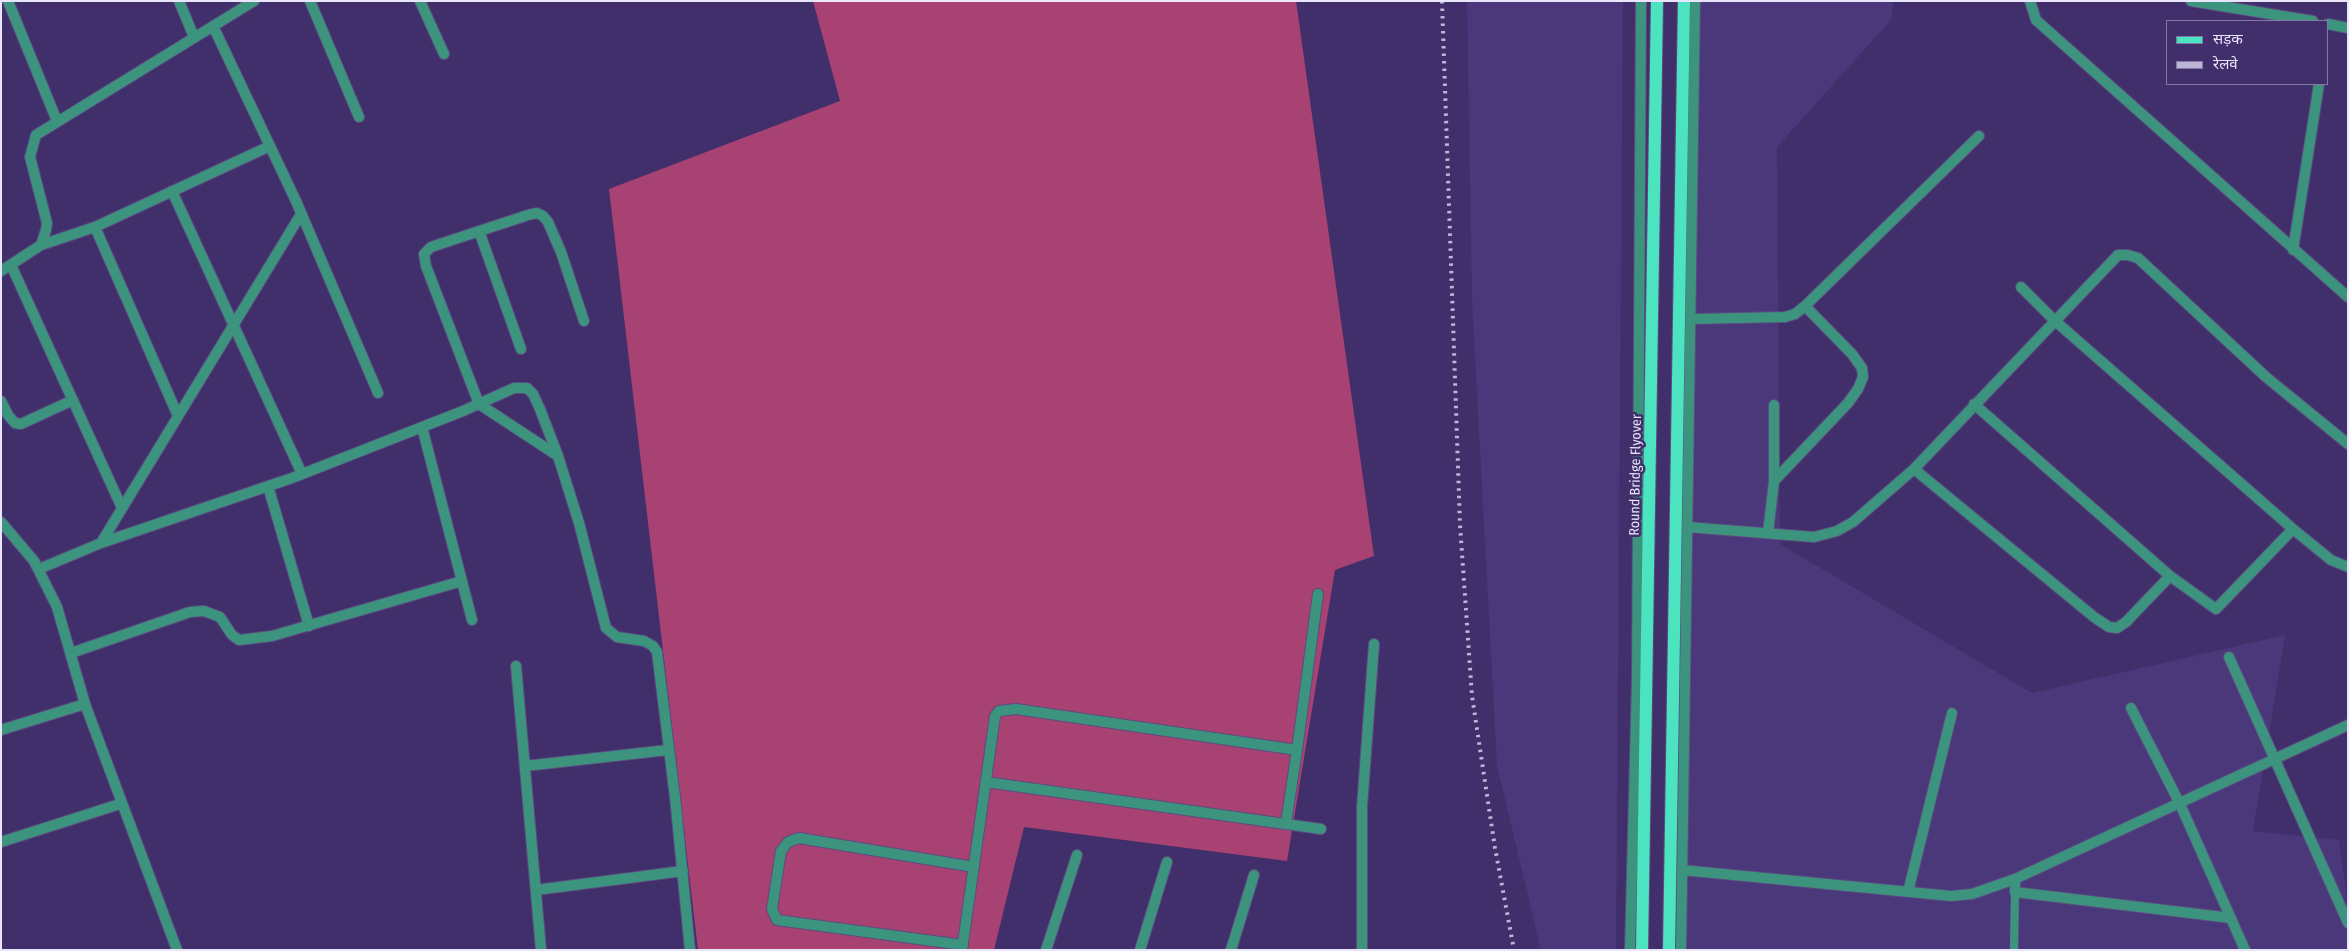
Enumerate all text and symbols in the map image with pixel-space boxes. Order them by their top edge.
legend [2166,20,2329,85]
text: सड़क [2213,30,2243,48]
text: रेलवे [2213,55,2238,73]
street label: Round Bridge Flyover [1627,414,1645,536]

